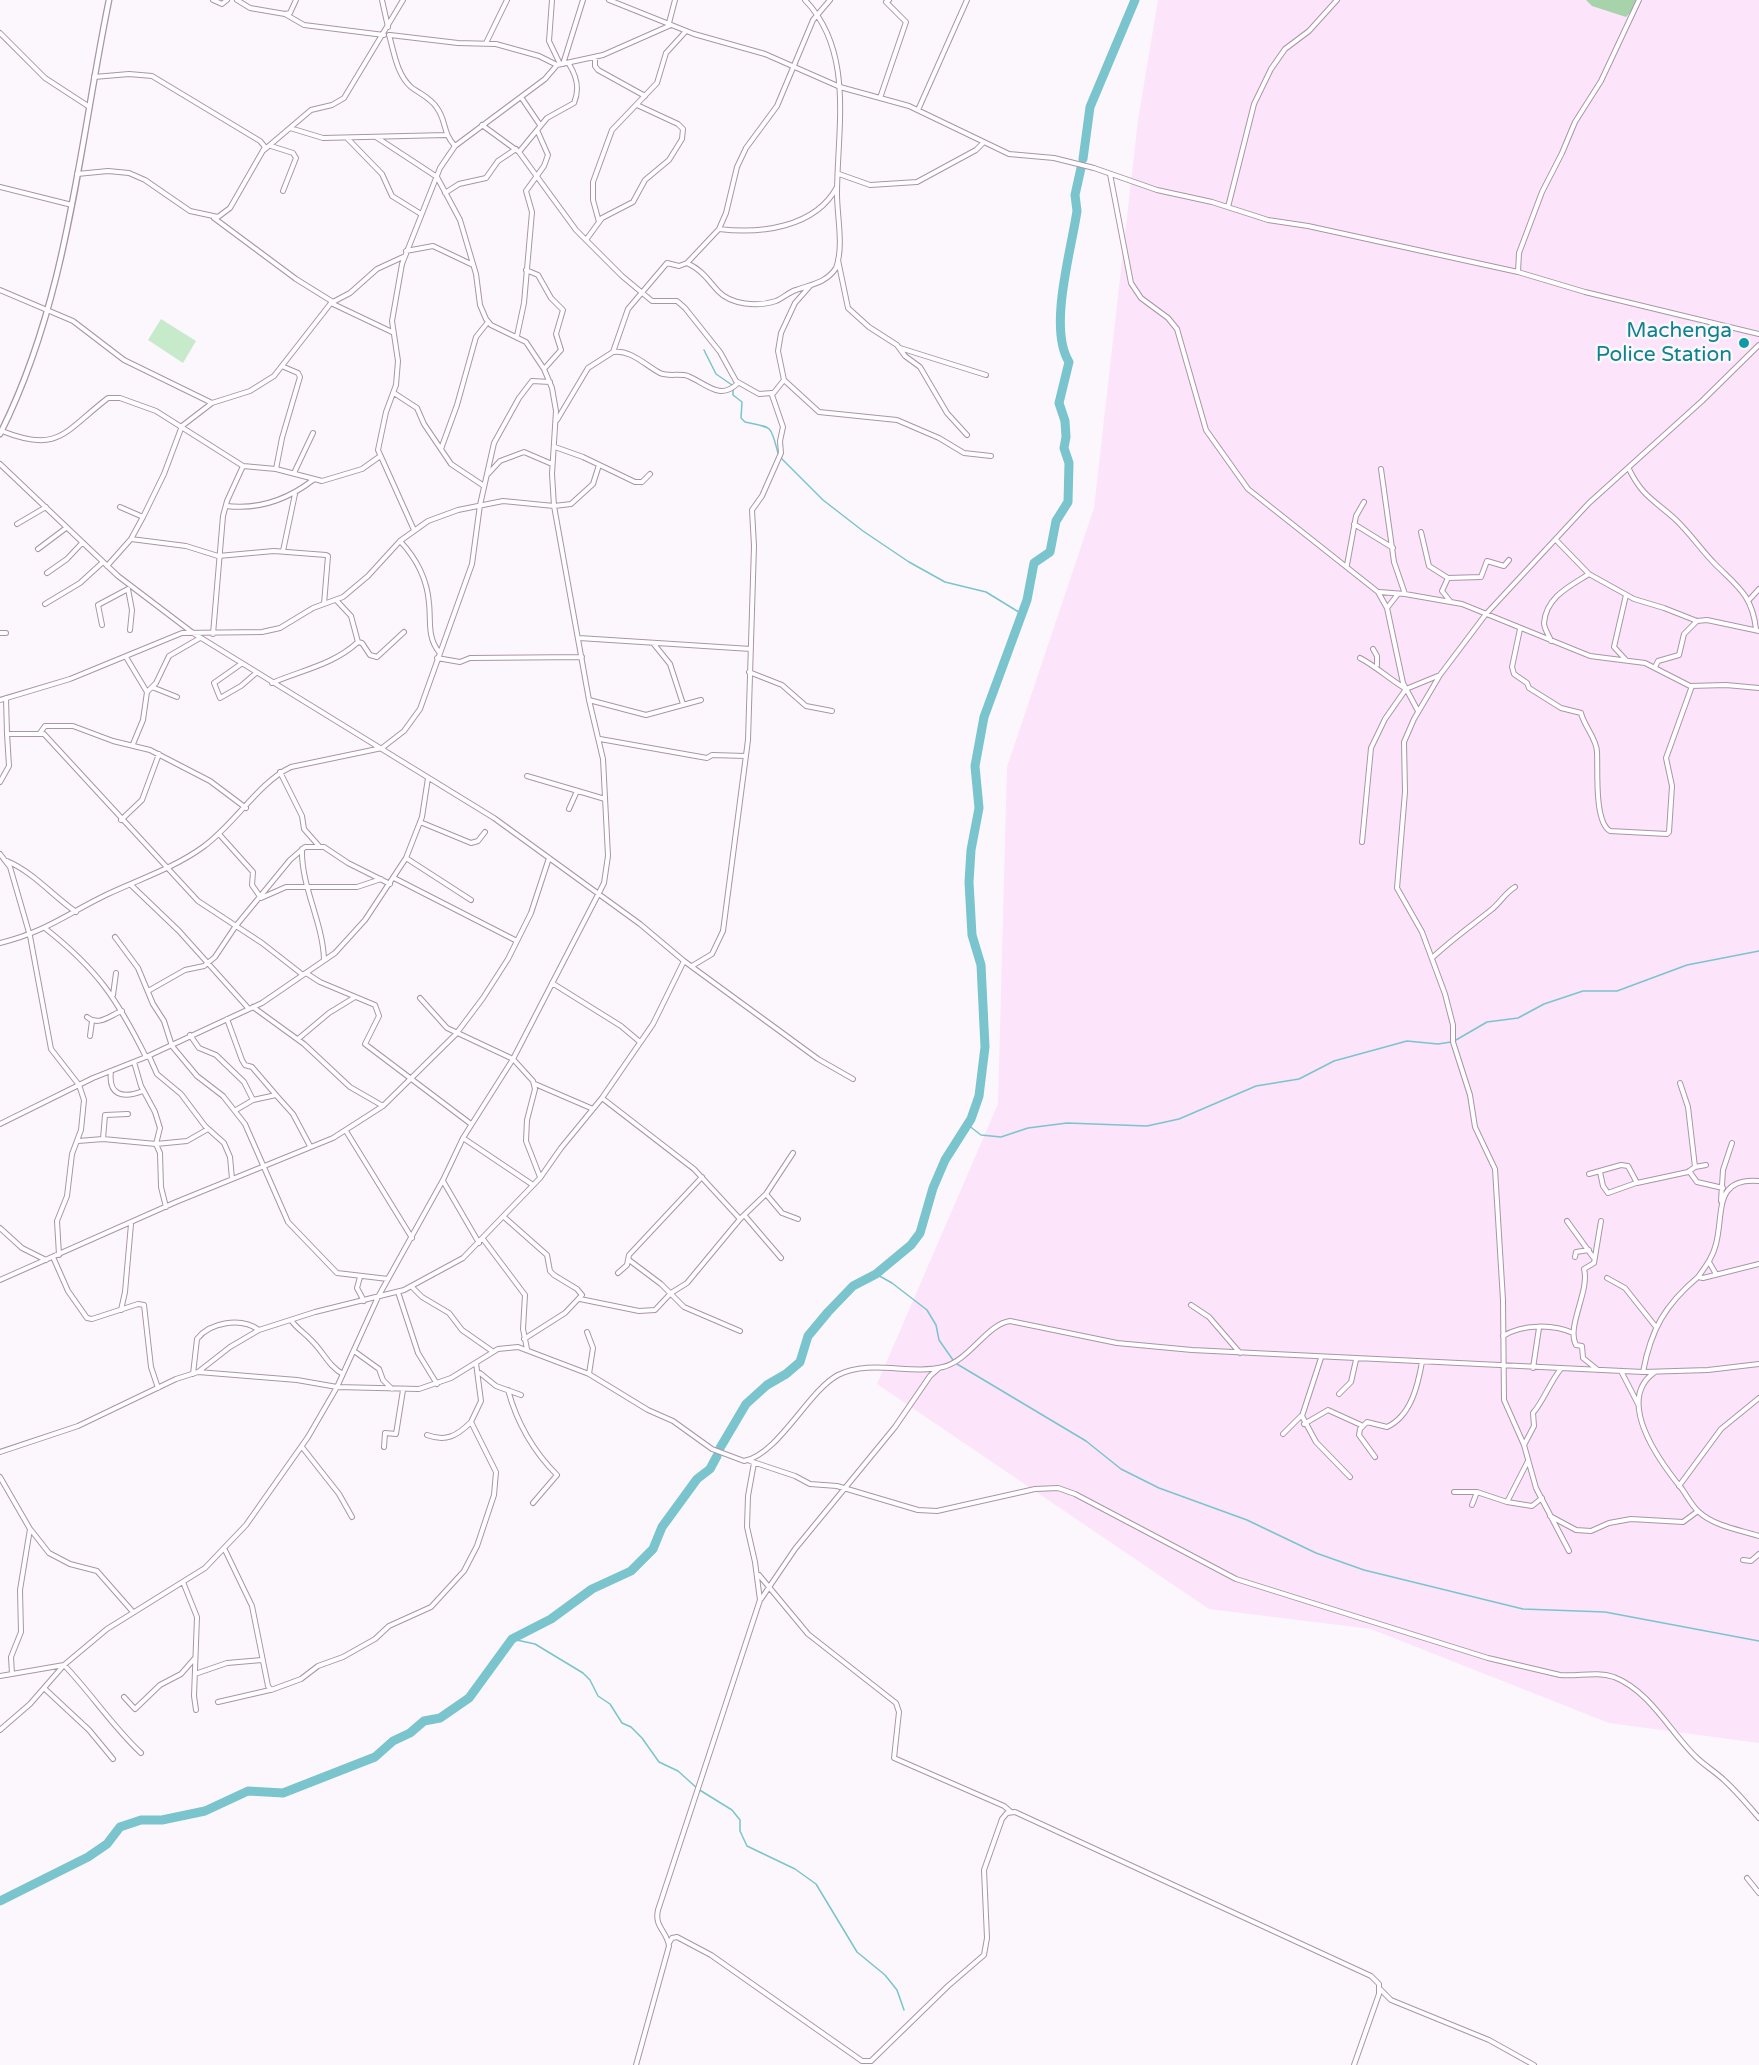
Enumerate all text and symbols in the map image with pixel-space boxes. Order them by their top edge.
place label: Machenga Police Station [1596,318,1732,368]
marker: Machenga Police Station [1737,336,1751,350]

